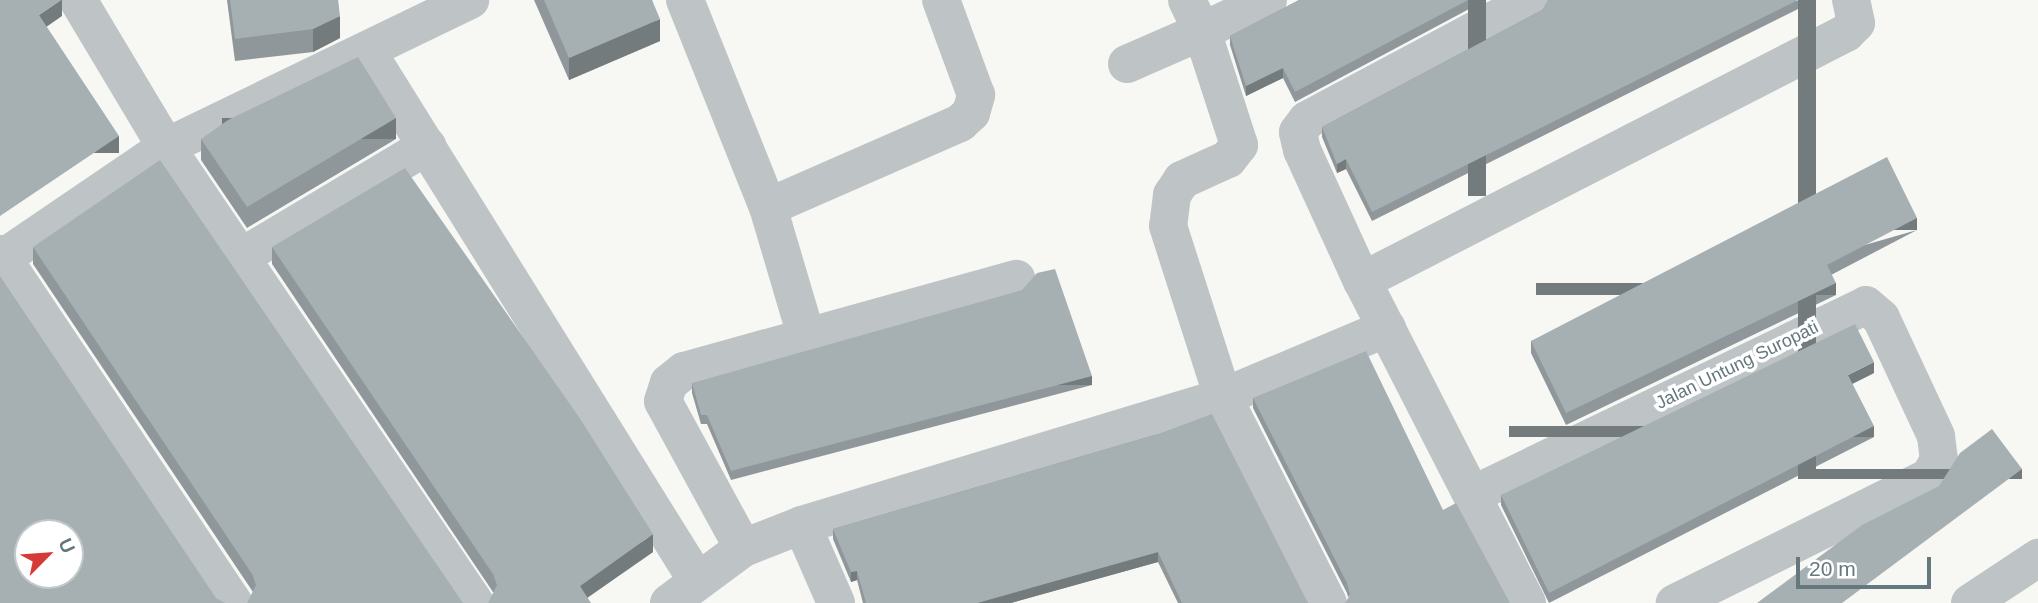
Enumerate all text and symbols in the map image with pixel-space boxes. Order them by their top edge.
street label: Jalan Untung Suropati [1652,316,1822,414]
north arrow [14,519,84,589]
text: U [54,535,79,556]
scale bar [1800,544,1935,588]
text: 20 m [1809,557,1856,580]

